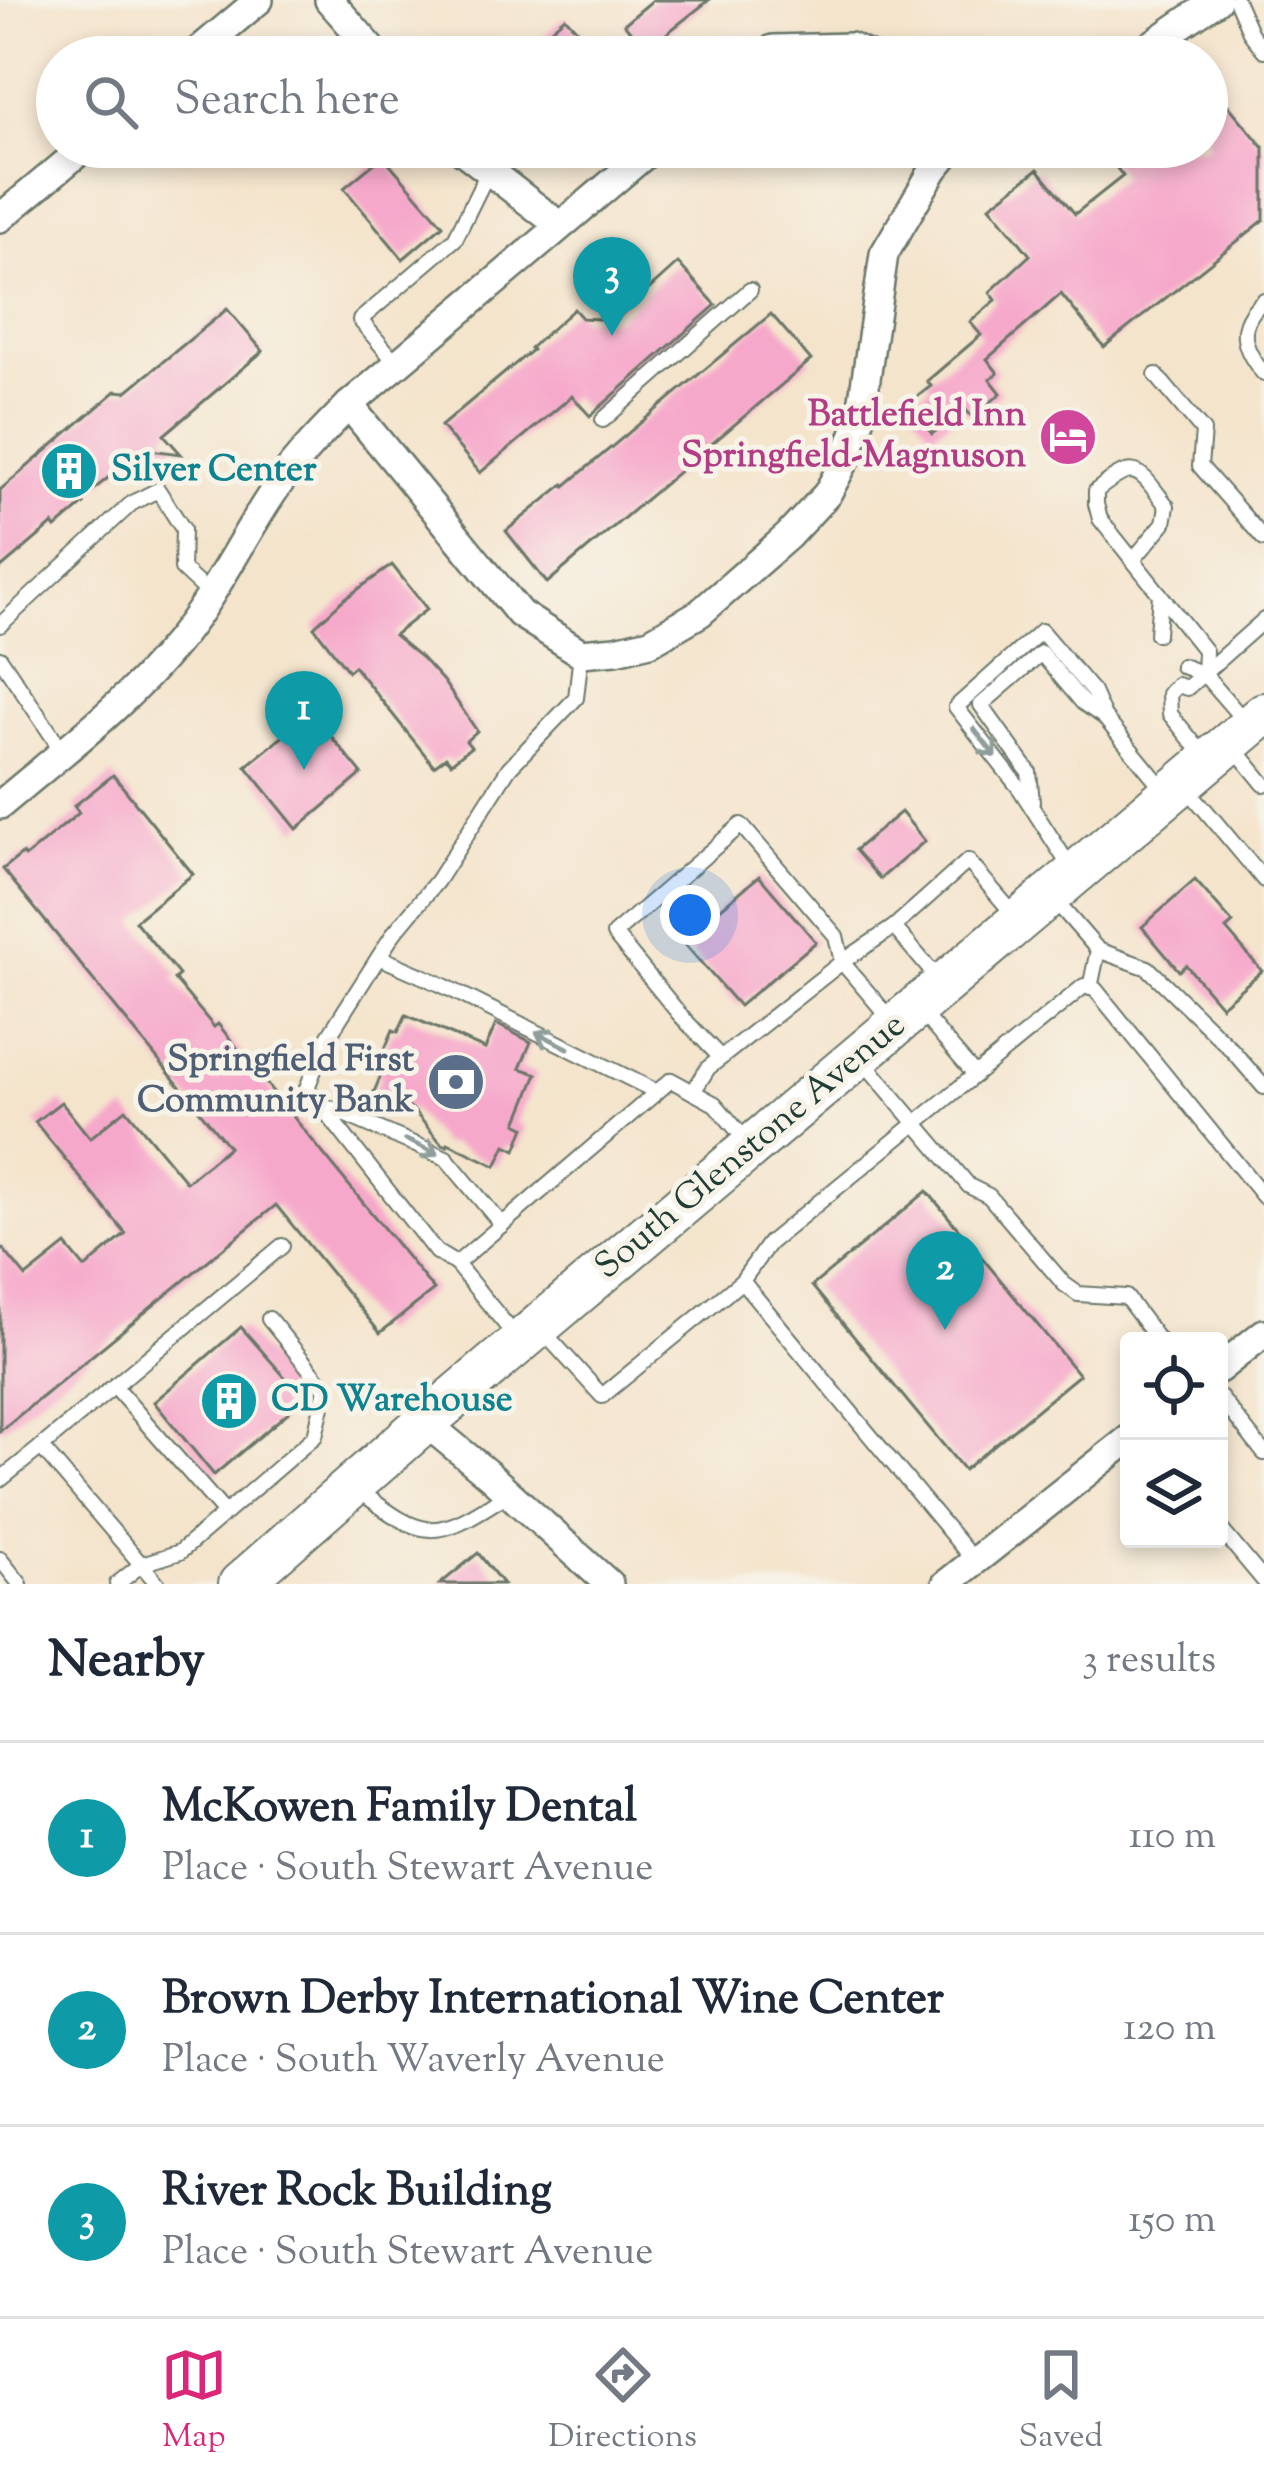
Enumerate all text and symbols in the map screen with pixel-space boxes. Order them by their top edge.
search box [36,36,1228,168]
icon: search [78,69,144,135]
text: Search here [174,70,400,135]
pin: 3 [573,237,651,336]
place label: Battlefield Inn Springfield-Magnuson [681,390,1027,483]
hotel icon: Battlefield Inn Springfield-Magnuson [1037,406,1099,468]
building icon: Silver Center [38,440,100,502]
place label: Silver Center [111,445,317,497]
pin: 1 [265,671,343,770]
one-way arrow [971,727,997,759]
your location [660,885,720,945]
street label: South Glenstone Avenue [584,1001,918,1293]
one-way arrow [535,1028,570,1051]
place label: Springfield First Community Bank [137,1035,415,1128]
bank icon: Springfield First Community Bank [425,1051,487,1113]
one-way arrow [404,1138,440,1160]
pin: 2 [906,1231,984,1330]
map controls [1120,1332,1228,1548]
button: locate [1120,1332,1228,1440]
building icon: CD Warehouse [198,1370,260,1432]
place label: CD Warehouse [271,1375,512,1427]
button: layers [1120,1440,1228,1548]
text: Nearby [48,1626,205,1699]
text: 3 results [1082,1634,1216,1690]
text: McKowen Family Dental [162,1777,637,1842]
text: 1 [80,1810,94,1866]
text: 110 m [1129,1810,1216,1866]
text: Place · South Stewart Avenue [162,1842,653,1898]
text: Brown Derby International Wine Center [162,1969,944,2034]
text: 2 [78,2002,96,2058]
text: 120 m [1123,2002,1216,2058]
text: Place · South Waverly Avenue [162,2034,665,2090]
text: River Rock Building [162,2161,552,2226]
text: 3 [79,2194,95,2250]
text: 150 m [1128,2194,1216,2250]
text: Place · South Stewart Avenue [162,2226,653,2282]
tab: Map [161,2342,227,2462]
tab: Directions [548,2342,697,2462]
tab: Saved [1019,2342,1103,2462]

